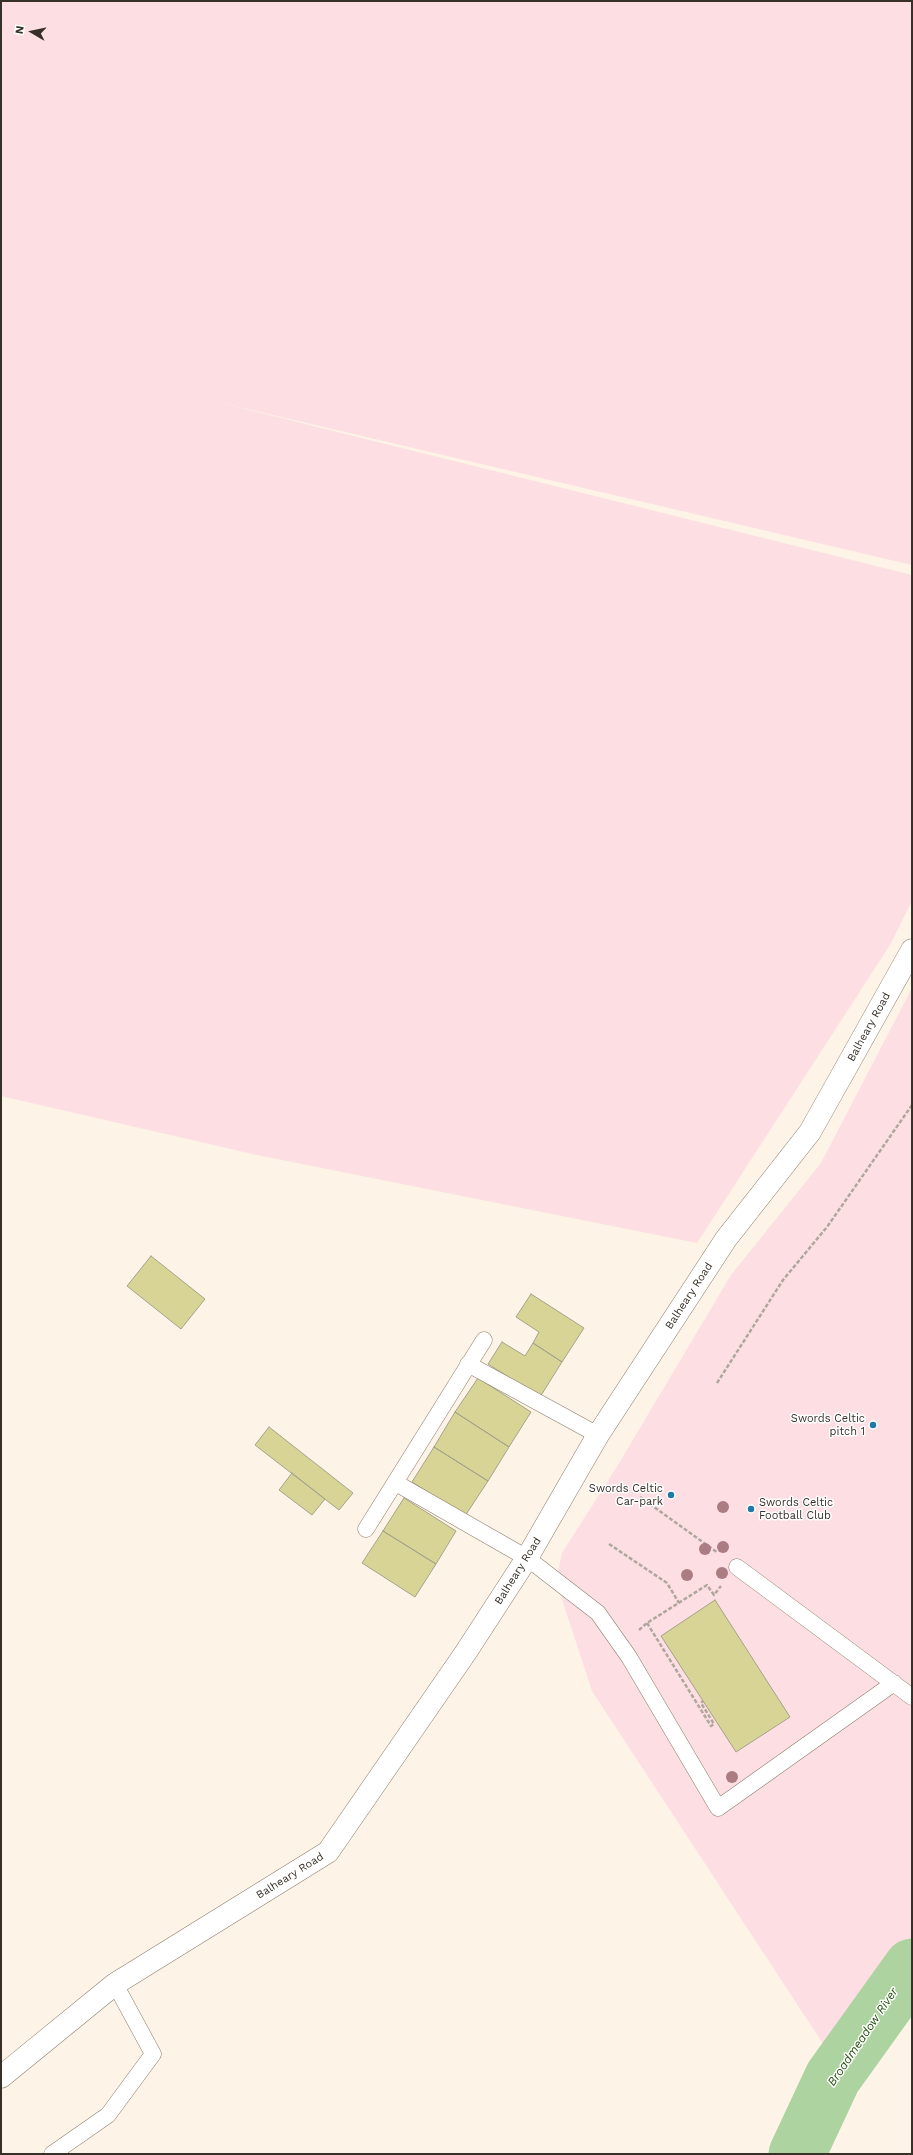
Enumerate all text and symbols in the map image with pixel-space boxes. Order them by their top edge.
north arrow [12,12,52,52]
text: N [13,25,27,35]
street label: Balheary Road [845,990,893,1064]
street label: Balheary Road [663,1260,715,1332]
place label: Swords Celtic pitch 1 [791,1412,865,1438]
marker: Swords Celtic pitch 1 [868,1420,878,1430]
place label: Swords Celtic Car-park [589,1482,663,1508]
marker: Swords Celtic Car-park [666,1490,676,1500]
place label: Swords Celtic Football Club [759,1496,833,1522]
marker: Swords Celtic Football Club [746,1504,756,1514]
street label: Balheary Road [492,1535,544,1607]
street label: Balheary Road [254,1850,326,1902]
water label: Broadmeadow River [825,1985,901,2089]

